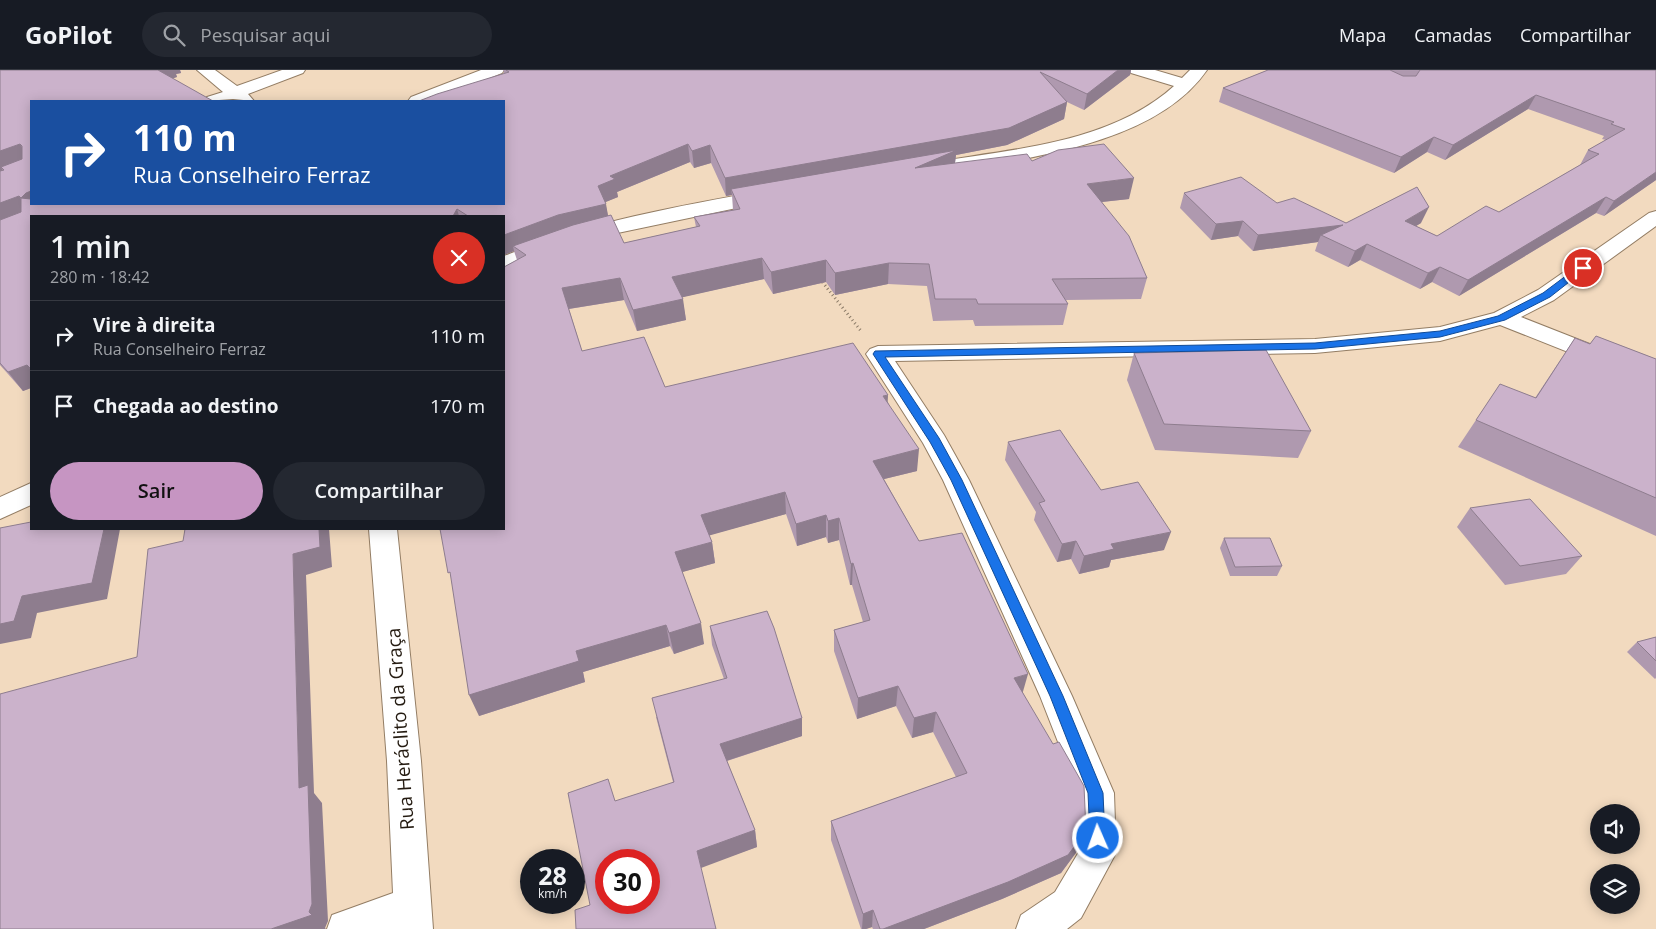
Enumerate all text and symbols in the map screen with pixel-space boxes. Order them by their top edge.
search box [142,12,492,57]
text: GoPilot [25,18,112,51]
icon: search [160,21,188,49]
text: Pesquisar aqui [200,22,330,48]
text: Mapa [1339,23,1386,47]
text: Camadas [1414,23,1492,47]
text: Compartilhar [1520,23,1631,47]
text: 110 m [133,114,237,161]
icon: right [50,120,115,185]
text: Rua Conselheiro Ferraz [133,159,371,189]
text: 1 min [50,226,131,267]
button: close [433,232,485,284]
pin [1562,247,1604,289]
icon: arrive [1569,254,1597,282]
text: 280 m · 18:42 [50,266,150,288]
text: Vire à direita [93,312,216,338]
icon: right [50,322,78,350]
text: 110 m [430,323,485,349]
text: Rua Conselheiro Ferraz [93,338,266,360]
icon: arrive [50,392,78,420]
text: Chegada ao destino [93,393,279,419]
text: 170 m [430,393,485,419]
button: Sair [50,462,263,520]
button: Compartilhar [273,462,485,520]
street label: Rua Heráclito da Graça [380,627,420,831]
map controls [1590,804,1640,914]
button: sound [1590,804,1640,854]
position arrow [1071,811,1123,863]
speed limit sign: 30 [595,849,660,914]
text: 28 [538,858,567,892]
button: layers [1590,864,1640,914]
text: km/h [538,885,567,902]

